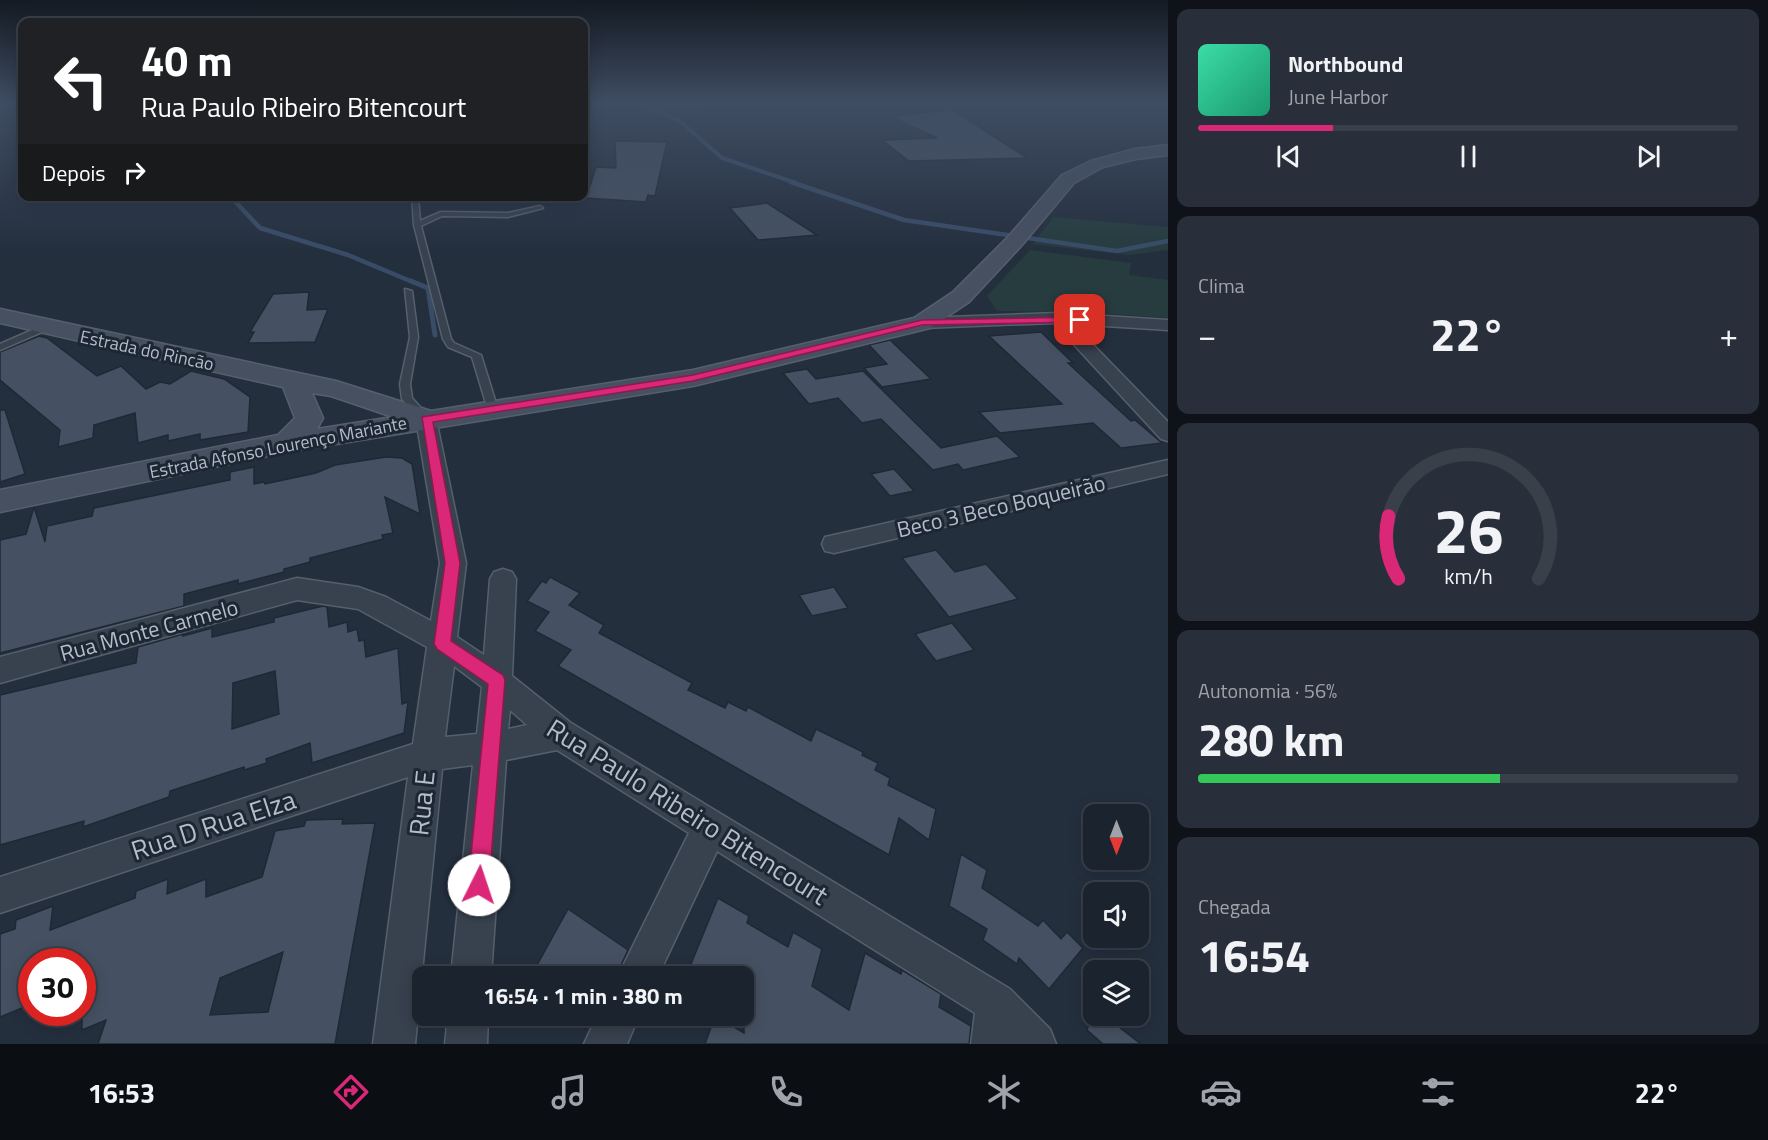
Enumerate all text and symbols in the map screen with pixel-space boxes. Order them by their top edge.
text: 40 m [141,28,233,92]
icon: left [42,42,120,120]
text: Northbound [1288,47,1403,81]
text: June Harbor [1288,81,1388,112]
text: Rua Paulo Ribeiro Bitencourt [141,86,466,127]
icon: previous [1272,140,1305,173]
icon: pause [1452,140,1485,173]
icon: next [1632,140,1665,173]
text: Depois [42,156,106,190]
icon: right [118,156,151,189]
text: Clima [1198,270,1245,301]
pin [1054,294,1105,345]
text: 22° [1430,300,1506,368]
icon: arrive [1063,303,1096,336]
text: − [1198,310,1216,360]
text: + [1720,310,1738,360]
street label: Estrada do Rincão [77,323,217,377]
street label: Estrada Afonso Lourenço Mariante [147,409,409,485]
street label: Beco 3 Beco Boqueirão [893,465,1109,547]
text: 26 [1433,482,1503,577]
text: km/h [1444,560,1492,592]
street label: Rua Monte Carmelo [56,590,242,670]
text: Autonomia · 56% [1198,675,1337,706]
text: 280 km [1198,705,1344,773]
street label: Rua Paulo Ribeiro Bitencourt [539,707,837,915]
street label: Rua E [397,768,445,838]
street label: Rua D Rua Elza [125,778,301,870]
north arrow [1083,804,1149,870]
map controls [1083,804,1149,1026]
position arrow [447,853,511,917]
button: sound [1083,882,1149,948]
text: Chegada [1198,891,1271,922]
text: 16:54 [1198,921,1310,989]
speed limit sign: 30 [18,948,96,1026]
button: layers [1083,960,1149,1026]
text: 16:54 · 1 min · 380 m [483,979,683,1013]
icon: directions [330,1071,372,1113]
icon: music [548,1071,590,1113]
icon: phone [765,1071,807,1113]
icon: climate [983,1071,1025,1113]
icon: car [1200,1071,1242,1113]
icon: filters [1417,1071,1459,1113]
text: 16:53 [88,1072,155,1113]
text: 22° [1635,1072,1680,1113]

